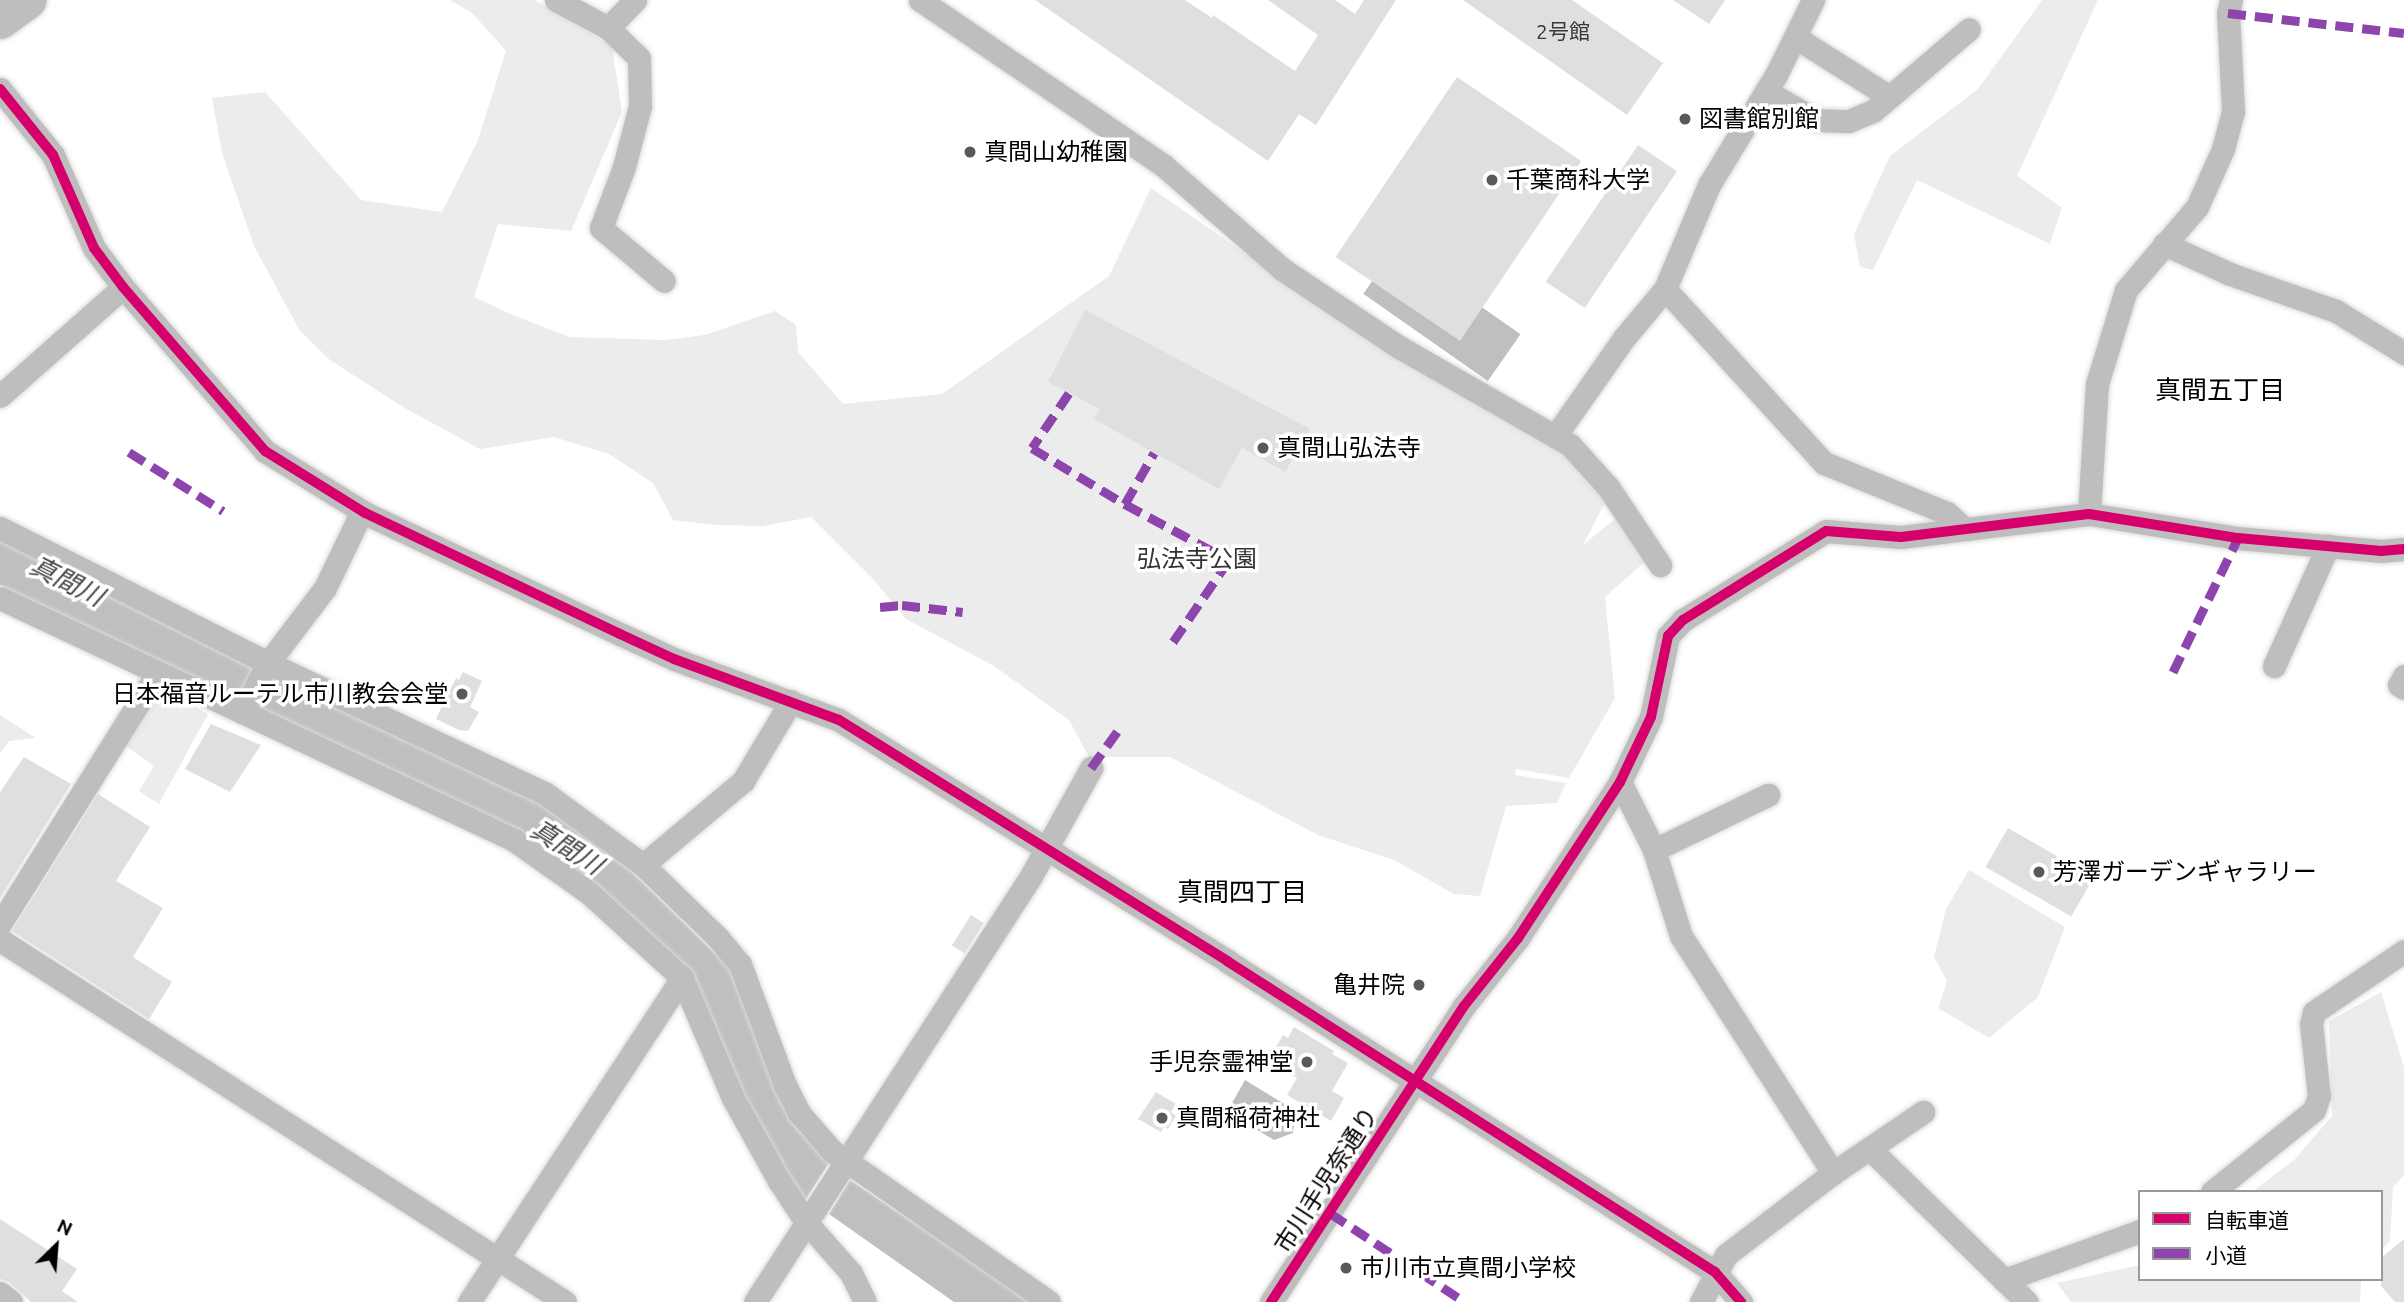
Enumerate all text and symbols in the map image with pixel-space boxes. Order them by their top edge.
house number: 2号館 [1536,18,1590,44]
place label: 図書館別館 [1699,105,1819,133]
marker: 図書館別館 [1677,111,1693,127]
place label: 真間山幼稚園 [984,138,1128,166]
marker: 真間山幼稚園 [962,144,978,160]
place label: 千葉商科大学 [1506,166,1650,194]
marker: 千葉商科大学 [1484,172,1500,188]
district label: 真間五丁目 [2155,374,2285,406]
place label: 真間山弘法寺 [1277,434,1421,462]
marker: 真間山弘法寺 [1255,440,1271,456]
park label: 弘法寺公園 [1137,545,1257,573]
water label: 真間川 [25,549,109,613]
place label: 日本福音ルーテル市川教会会堂 [112,680,448,708]
marker: 日本福音ルーテル市川教会会堂 [454,686,470,702]
water label: 真間川 [526,813,608,881]
place label: 芳澤ガーデンギャラリー [2053,858,2317,886]
marker: 芳澤ガーデンギャラリー [2031,864,2047,880]
district label: 真間四丁目 [1177,876,1307,908]
place label: 亀井院 [1333,971,1405,999]
marker: 亀井院 [1411,977,1427,993]
place label: 手児奈霊神堂 [1149,1048,1293,1076]
marker: 手児奈霊神堂 [1299,1054,1315,1070]
street label: 市川手児奈通り [1268,1102,1384,1258]
place label: 真間稲荷神社 [1176,1104,1320,1132]
marker: 真間稲荷神社 [1154,1110,1170,1126]
legend [2138,1190,2383,1281]
text: 自転車道 [2205,1208,2289,1232]
north arrow [21,1211,91,1281]
text: N [54,1214,76,1240]
text: 小道 [2205,1243,2247,1267]
place label: 市川市立真間小学校 [1360,1254,1576,1282]
marker: 市川市立真間小学校 [1338,1260,1354,1276]

